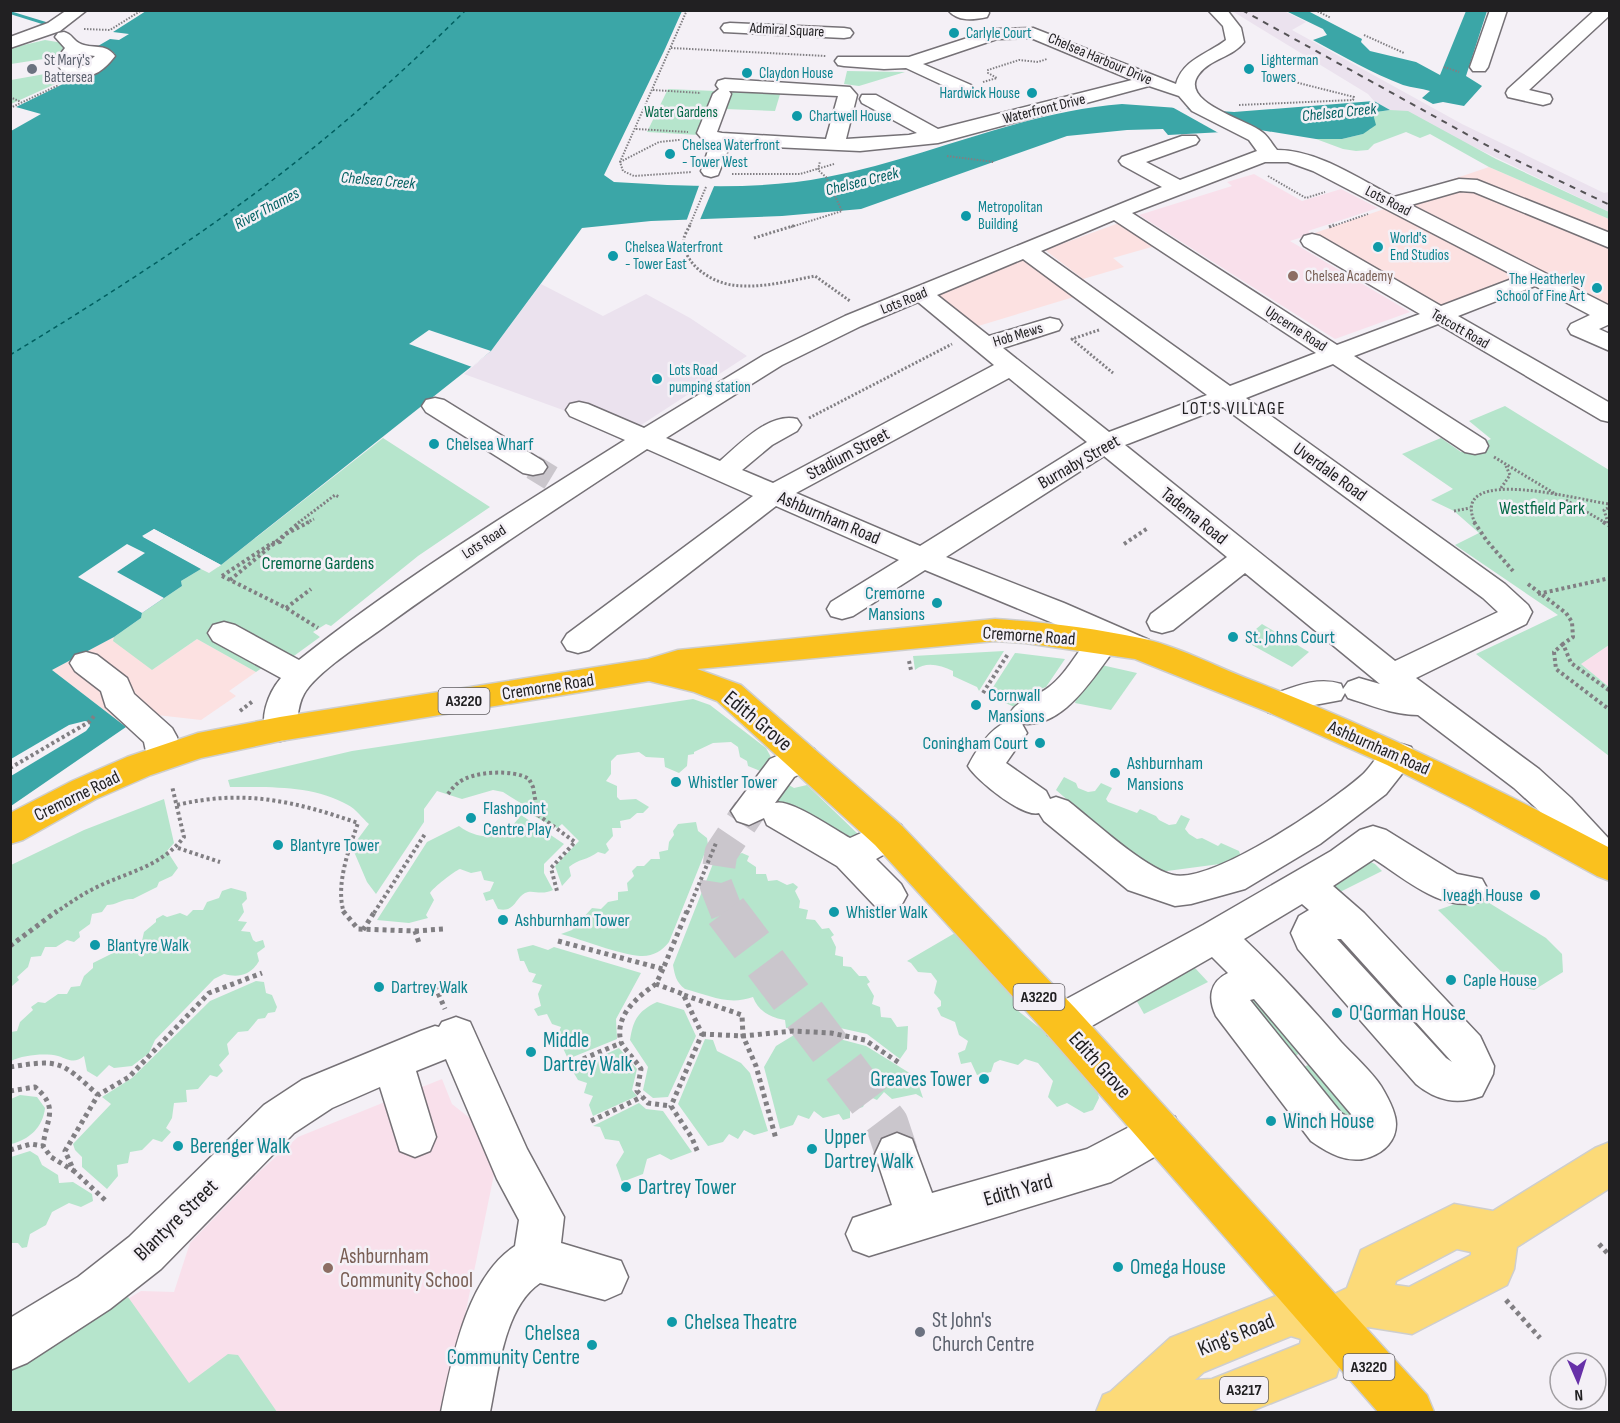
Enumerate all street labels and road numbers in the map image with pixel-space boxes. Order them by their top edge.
street label: Admiral Square [748,19,825,41]
street label: Chelsea Harbour Drive [1045,28,1155,90]
street label: Waterfront Drive [1001,90,1087,128]
street label: Lots Road [1362,181,1414,221]
street label: Lots Road [878,283,930,319]
street label: Upcerne Road [1262,302,1330,356]
street label: Tetcott Road [1427,305,1493,353]
street label: Hob Mews [991,318,1045,352]
street label: Stadium Street [803,423,893,485]
street label: Burnaby Street [1035,430,1124,494]
street label: Uverdale Road [1289,438,1371,506]
street label: Tadema Road [1157,483,1231,549]
street label: Ashburnham Road [774,487,883,549]
street label: Lots Road [458,521,510,563]
street label: Cremorne Road [982,622,1076,650]
street label: Cremorne Road [501,669,595,705]
street label: Edith Grove [719,685,797,757]
road number: A3220 [438,688,490,714]
street label: Ashburnham Road [1324,716,1433,780]
street label: Cremorne Road [31,766,123,826]
road number: A3220 [1014,984,1064,1010]
street label: Edith Grove [1064,1027,1136,1103]
street label: Edith Yard [981,1168,1055,1212]
street label: Blantyre Street [129,1174,223,1266]
street label: King's Road [1194,1308,1278,1362]
road number: A3220 [1344,1354,1394,1380]
road number: A3217 [1220,1377,1268,1403]

